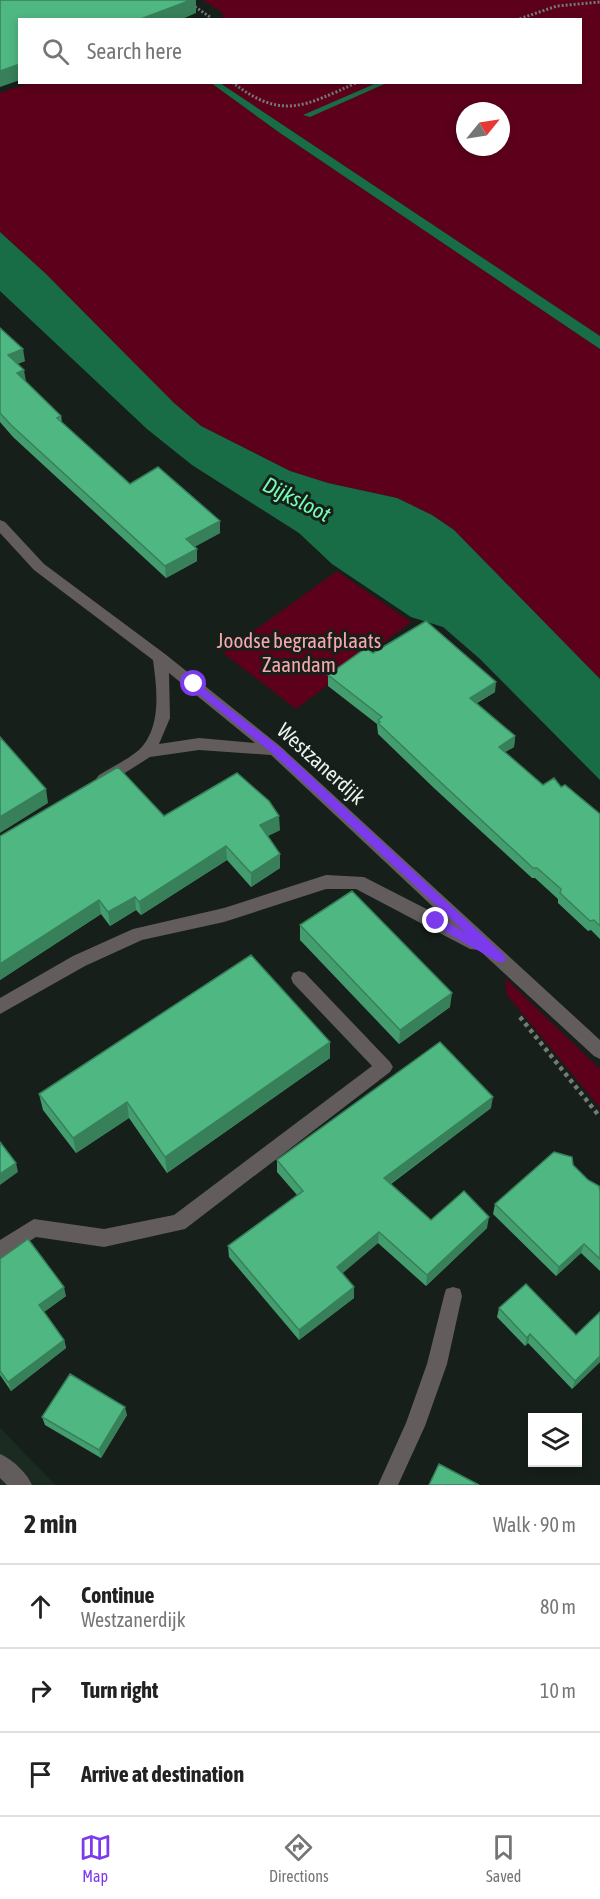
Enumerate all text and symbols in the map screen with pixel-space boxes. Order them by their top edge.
search box [18,18,582,84]
icon: search [39,35,72,68]
text: Search here [87,38,182,64]
north arrow [456,102,510,156]
water label: Dijksloot [259,471,336,527]
park label: Joodse begraafplaats Zaandam [217,628,381,676]
route start [180,670,206,696]
street label: Westzanerdijk [273,718,370,809]
route end [422,907,448,933]
map controls [528,1413,582,1467]
button: layers [528,1413,582,1467]
text: 2 min [24,1509,77,1539]
text: Walk · 90 m [493,1513,576,1536]
text: Continue [81,1582,155,1608]
icon: ahead [24,1590,57,1623]
text: 80 m [540,1595,576,1618]
text: Westzanerdijk [81,1608,185,1631]
icon: right [24,1674,57,1707]
text: Turn right [81,1677,158,1703]
text: 10 m [540,1679,576,1702]
icon: arrive [24,1758,57,1791]
text: Arrive at destination [81,1761,244,1787]
tab: Map [79,1831,112,1885]
tab: Directions [269,1831,329,1885]
tab: Saved [486,1831,521,1885]

